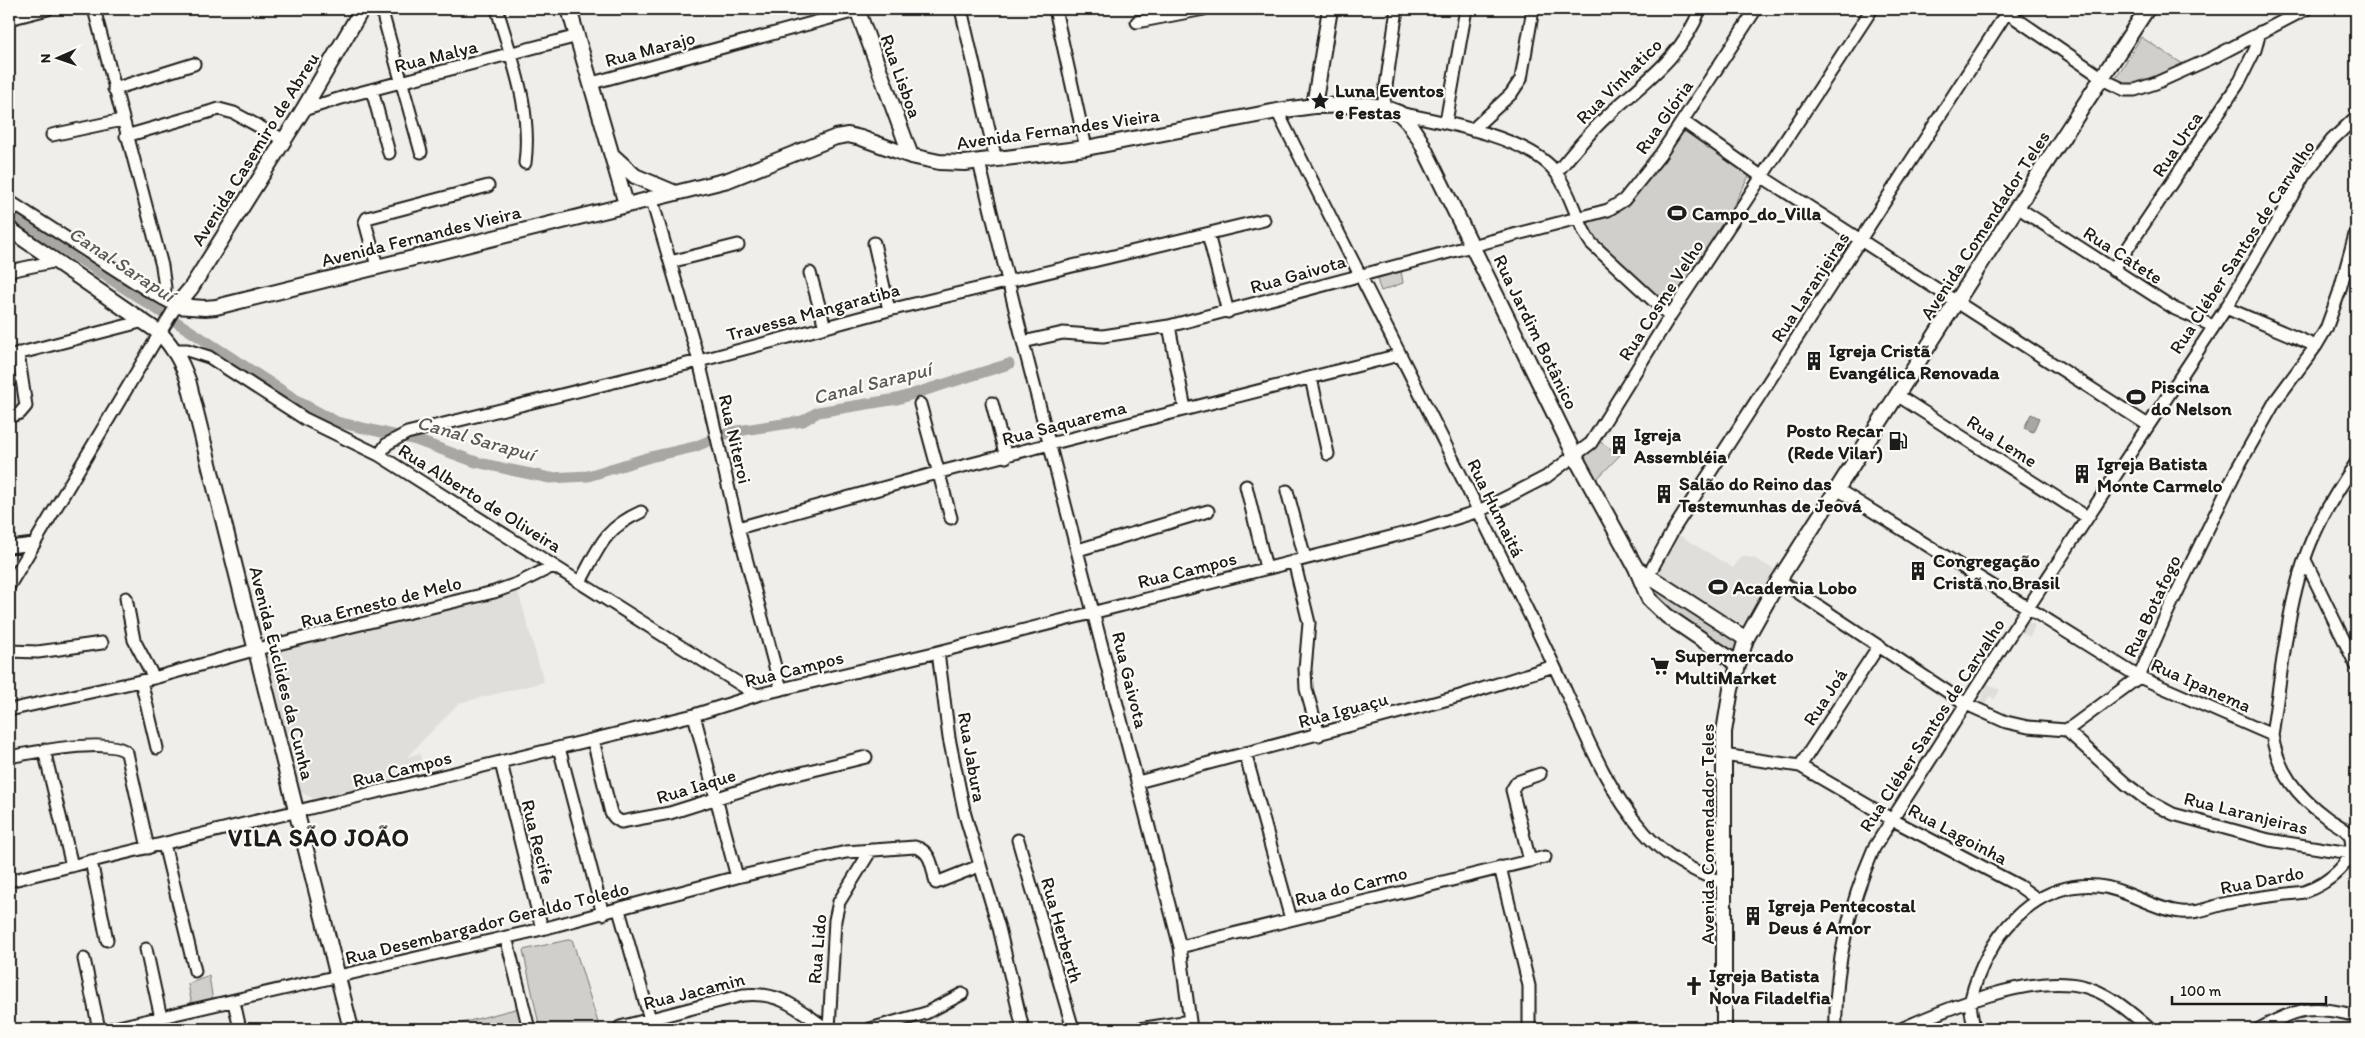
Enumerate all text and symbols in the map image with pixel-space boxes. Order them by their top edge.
street label: Rua Marajo [602,26,698,72]
street label: Rua Lisboa [875,31,927,121]
north arrow [32,32,82,82]
street label: Rua Vinhatico [1571,33,1667,129]
street label: Rua Malya [392,35,480,77]
street label: Avenida Casemiro de Abreu [186,48,324,250]
text: N [37,53,54,63]
street label: Rua Glória [1630,75,1698,159]
place label: Luna Eventos e Festas [1335,79,1444,124]
place icon: Luna Eventos e Festas [1309,90,1331,112]
street label: Avenida Fernandes Vieira [955,103,1161,155]
street label: Rua Urca [2147,107,2207,181]
street label: Avenida Comendador Teles [1915,126,2055,324]
street label: Rua Cléber Santos de Carvalho [2164,136,2320,358]
street label: Avenida Fernandes Vieira [319,200,523,272]
sports icon: Campo_do_Villa [1666,202,1688,224]
place label: Campo_do_Villa [1692,202,1822,225]
water label: Canal Sarapuí [65,221,182,309]
street label: Rua Catete [2079,221,2167,289]
street label: Rua Laranjeiras [1766,227,1854,347]
street label: Rua Cosme Velho [1613,235,1709,365]
street label: Rua Gaivota [1247,249,1349,299]
street label: Rua Jardim Botânico [1488,251,1584,413]
street label: Travessa Mangaratiba [724,278,902,346]
place label: Igreja Cristã Evangélica Renovada [1829,339,2001,384]
building icon: Igreja Cristã Evangélica Renovada [1803,350,1825,372]
water label: Canal Sarapuí [810,356,936,409]
place label: Piscina do Nelson [2151,375,2232,420]
sports icon: Piscina do Nelson [2125,386,2147,408]
street label: Rua Niteroi [714,392,756,486]
street label: Rua Saquarema [999,395,1129,451]
water label: Canal Sarapuí [414,410,540,467]
street label: Rua Leme [1962,410,2042,472]
place label: Posto Recar (Rede Vilar) [1786,419,1883,464]
place label: Igreja Assembléia [1633,423,1727,468]
fuel station icon: Posto Recar (Rede Vilar) [1887,430,1909,452]
building icon: Igreja Assembléia [1608,434,1630,456]
street label: Rua Alberto de Oliveira [394,438,566,558]
place label: Igreja Batista Monte Carmelo [2097,452,2223,497]
street label: Rua Humaitá [1462,455,1530,561]
building icon: Igreja Batista Monte Carmelo [2071,463,2093,485]
place label: Salão do Reino das Testemunhas de Jeová [1678,472,1863,517]
building icon: Salão do Reino das Testemunhas de Jeová [1653,483,1675,505]
street label: Rua Campos [1135,547,1239,593]
place label: Congregação Cristã no Brasil [1933,549,2061,594]
street label: Rua Botafogo [2118,551,2186,661]
building icon: Congregação Cristã no Brasil [1907,560,1929,582]
street label: Avenida Euclides da Cunha [244,564,320,782]
street label: Rua Ernesto de Melo [298,571,464,633]
sports icon: Academia Lobo [1707,576,1729,598]
place label: Academia Lobo [1732,576,1857,599]
street label: Rua Cléber Santos de Carvalho [1854,614,2010,836]
street label: Rua Gaivota [1107,629,1153,731]
place label: Supermercado MultiMarket [1675,644,1794,689]
street label: Rua Campos [742,646,846,692]
street label: Rua Ipanema [2147,653,2255,717]
supermarket icon: Supermercado MultiMarket [1649,655,1671,677]
street label: Rua Joá [1798,664,1852,730]
street label: Rua Iguaçu [1295,687,1391,733]
street label: Rua Jabura [953,710,991,804]
street label: Avenida Comendador Teles [1696,724,1719,944]
street label: Rua Campos [350,746,454,792]
street label: Rua Iaque [654,763,738,809]
street label: Rua Laranjeiras [2182,786,2310,840]
street label: Rua Recife [516,797,560,887]
street label: Rua Lagoinha [1904,798,2012,870]
district label: VILA SÃO JOÃO [228,823,410,852]
street label: Rua do Carmo [1292,861,1410,911]
street label: Rua Dardo [2218,861,2306,899]
street label: Rua Herberth [1036,875,1088,986]
street label: Rua Desembargador Geraldo Toledo [343,877,631,969]
place label: Igreja Pentecostal Deus é Amor [1768,894,1916,939]
building icon: Igreja Pentecostal Deus é Amor [1742,905,1764,927]
street label: Rua Lido [802,913,832,985]
place label: Igreja Batista Nova Filadelfia [1709,964,1831,1009]
street label: Rua Jacamin [641,967,747,1015]
scale bar [2172,973,2326,1005]
church icon: Igreja Batista Nova Filadelfia [1683,975,1705,997]
text: 100 m [2180,982,2222,1000]

